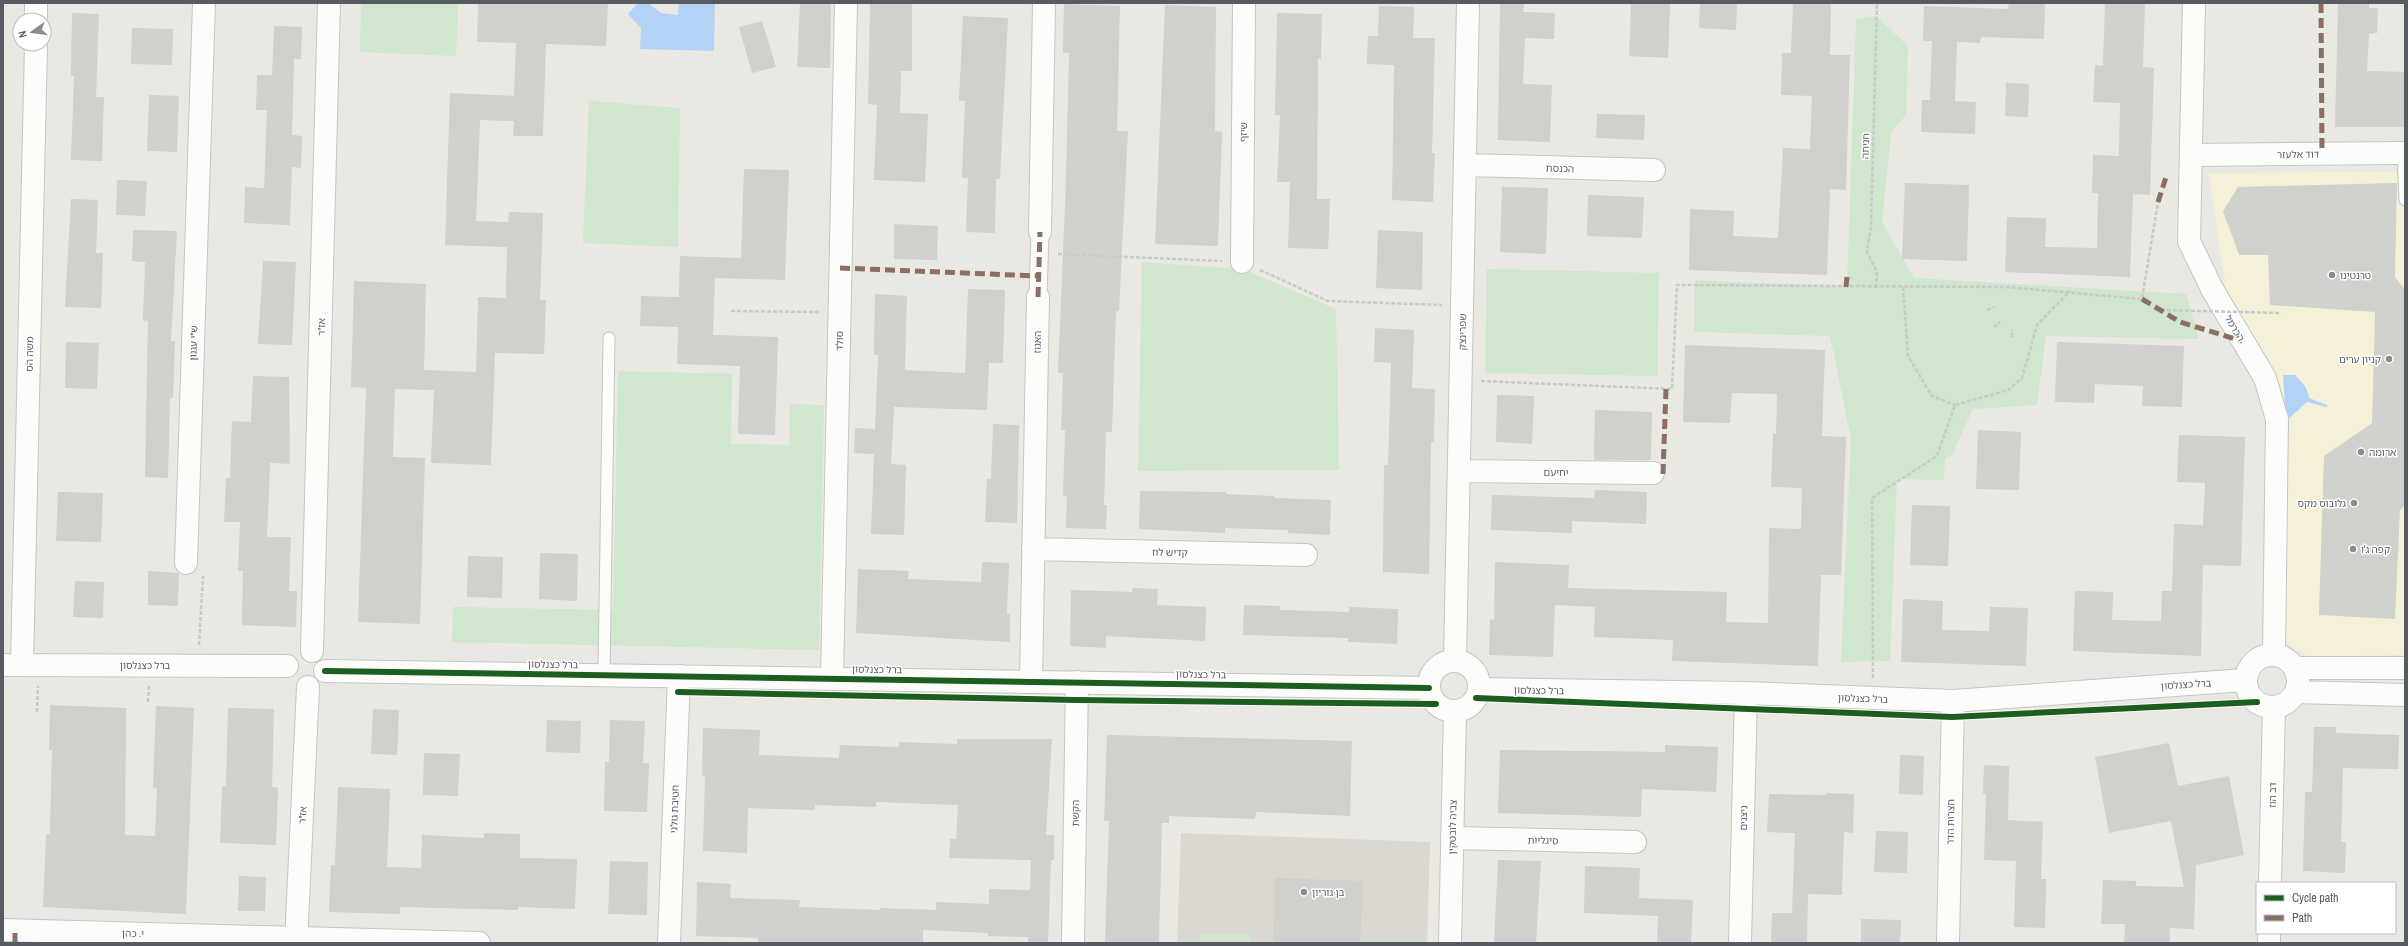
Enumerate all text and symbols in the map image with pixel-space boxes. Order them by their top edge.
north arrow [12,12,52,52]
text: N [15,30,30,39]
street label: שיזף [1237,122,1250,142]
street label: חניתה [1859,133,1872,159]
street label: דוד אלעזר [2277,148,2320,161]
street label: הכנסת [1546,162,1574,175]
place label: טרנטינו [2340,269,2371,282]
marker: טרנטינו [2327,270,2337,280]
street label: שפרינצק [1456,313,1469,351]
street label: הכרמל [2222,313,2247,344]
street label: אז"ר [315,318,328,336]
street label: ש"י עגנון [186,325,201,361]
street label: סולד [833,331,846,351]
street label: האגוז [1031,331,1044,353]
street label: משה הס [23,336,36,372]
place label: קניון ערים [2339,353,2381,366]
marker: קניון ערים [2384,354,2394,364]
place label: ארומה [2369,446,2396,459]
marker: ארומה [2356,447,2366,457]
street label: יחיעם [1543,466,1569,479]
place label: גלובוס מקס [2298,497,2346,510]
marker: גלובוס מקס [2349,498,2359,508]
place label: קפה ג'ו [2361,543,2390,556]
marker: קפה ג'ו [2348,544,2358,554]
street label: קדיש לוז [1152,546,1188,559]
street label: ברל כצנלסון [528,658,579,671]
street label: ברל כצנלסון [120,659,171,672]
street label: ברל כצנלסון [852,663,903,676]
street label: ברל כצנלסון [1176,668,1227,681]
street label: ברל כצנלסון [2160,676,2212,693]
street label: ברל כצנלסון [1514,684,1565,697]
street label: ברל כצנלסון [1838,691,1889,706]
street label: דב הוז [2266,782,2279,808]
street label: חטיבת גולני [667,784,682,834]
street label: צביה לובטקין [1446,799,1459,855]
street label: חצרות הדר [1944,799,1957,845]
street label: הקשת [1069,800,1082,826]
street label: ניצנים [1737,805,1750,831]
street label: אז"ר [296,806,309,824]
street label: סיגליות [1527,834,1559,847]
legend [2256,882,2396,934]
place label: בן גוריון [1312,886,1345,899]
marker: בן גוריון [1299,887,1309,897]
text: Cycle path [2292,890,2339,906]
text: Path [2292,910,2312,926]
street label: י. כהן [122,927,144,940]

